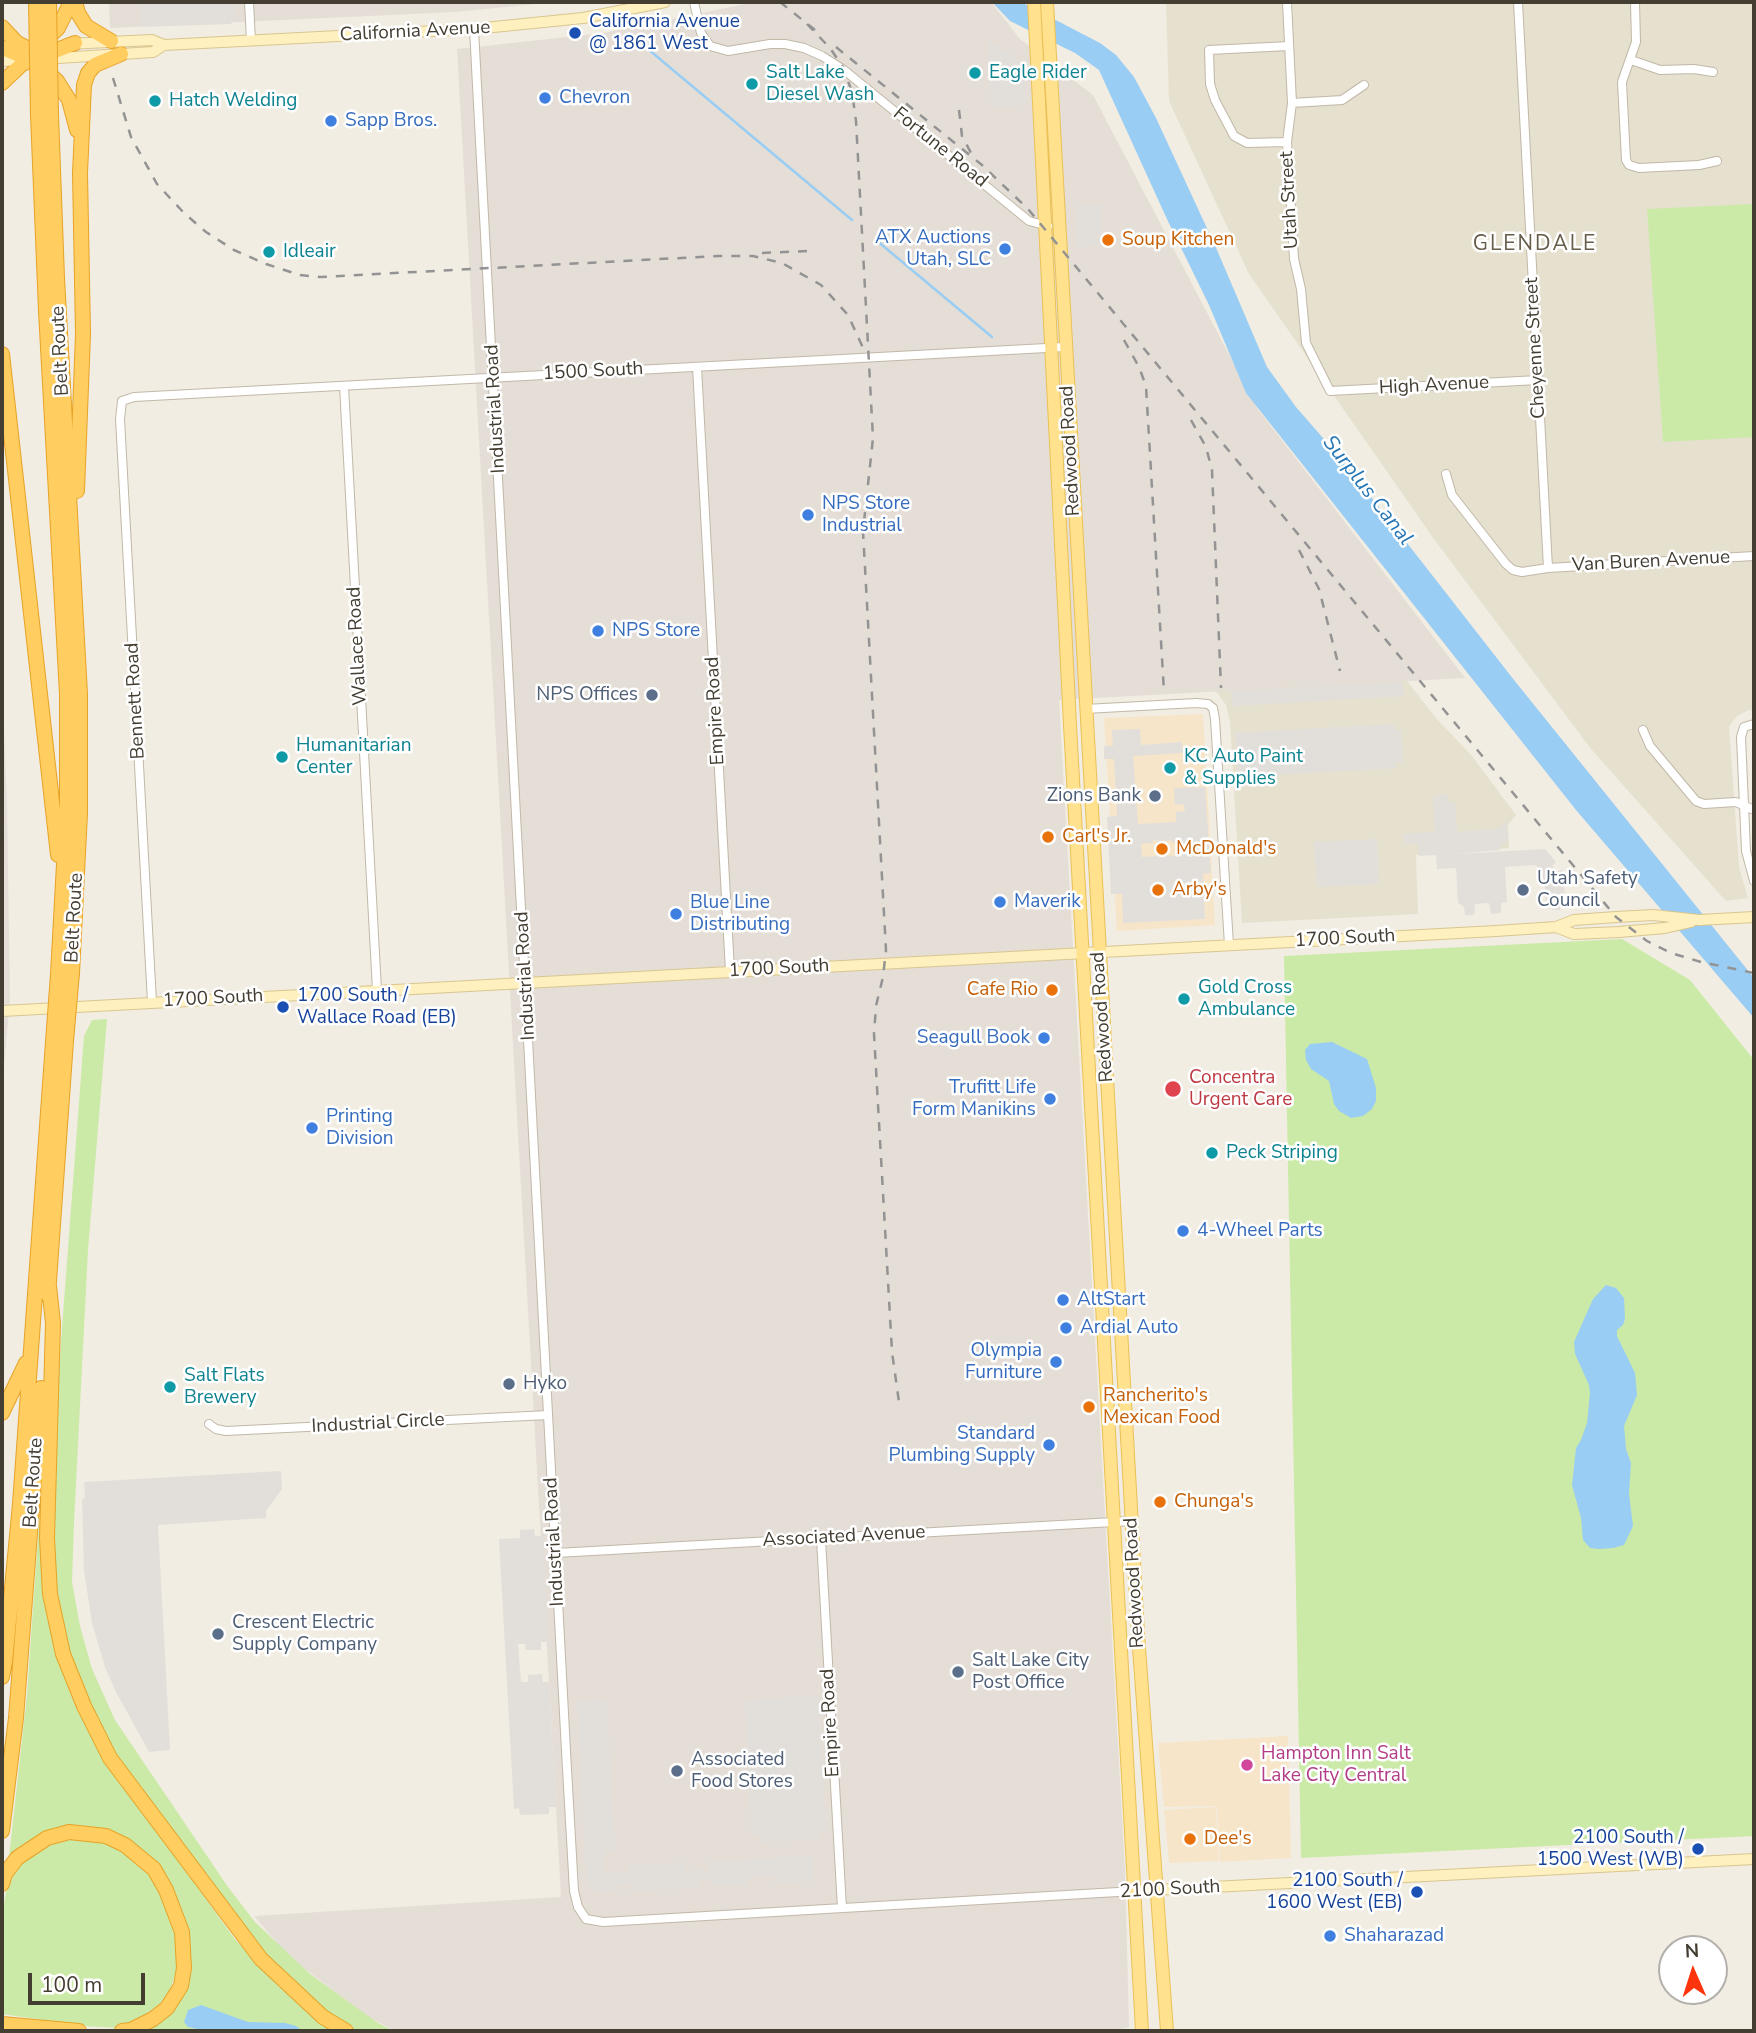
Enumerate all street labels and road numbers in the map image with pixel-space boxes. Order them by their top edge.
street label: California Avenue [339,17,491,47]
street label: Fortune Road [888,103,992,193]
street label: Utah Street [1276,150,1304,250]
street label: Cheyenne Street [1521,277,1551,419]
street label: Belt Route [47,305,75,397]
street label: Industrial Road [481,344,511,474]
street label: 1500 South [542,358,644,386]
street label: High Avenue [1378,372,1490,400]
street label: Redwood Road [1056,385,1086,517]
street label: Van Buren Avenue [1571,546,1731,578]
street label: Wallace Road [344,586,372,706]
street label: Bennett Road [122,642,150,760]
street label: Empire Road [702,656,730,766]
street label: Belt Route [61,872,89,964]
street label: Industrial Road [511,911,541,1041]
street label: 1700 South [1294,925,1396,953]
street label: Redwood Road [1087,951,1119,1083]
street label: 1700 South [728,955,830,983]
street label: 1700 South [162,985,264,1013]
street label: Industrial Circle [311,1409,445,1439]
street label: Belt Route [19,1437,49,1529]
street label: Industrial Road [540,1477,570,1607]
street label: Redwood Road [1120,1517,1150,1649]
street label: Associated Avenue [762,1521,926,1553]
street label: Empire Road [817,1668,845,1778]
street label: 2100 South [1119,1876,1221,1904]

